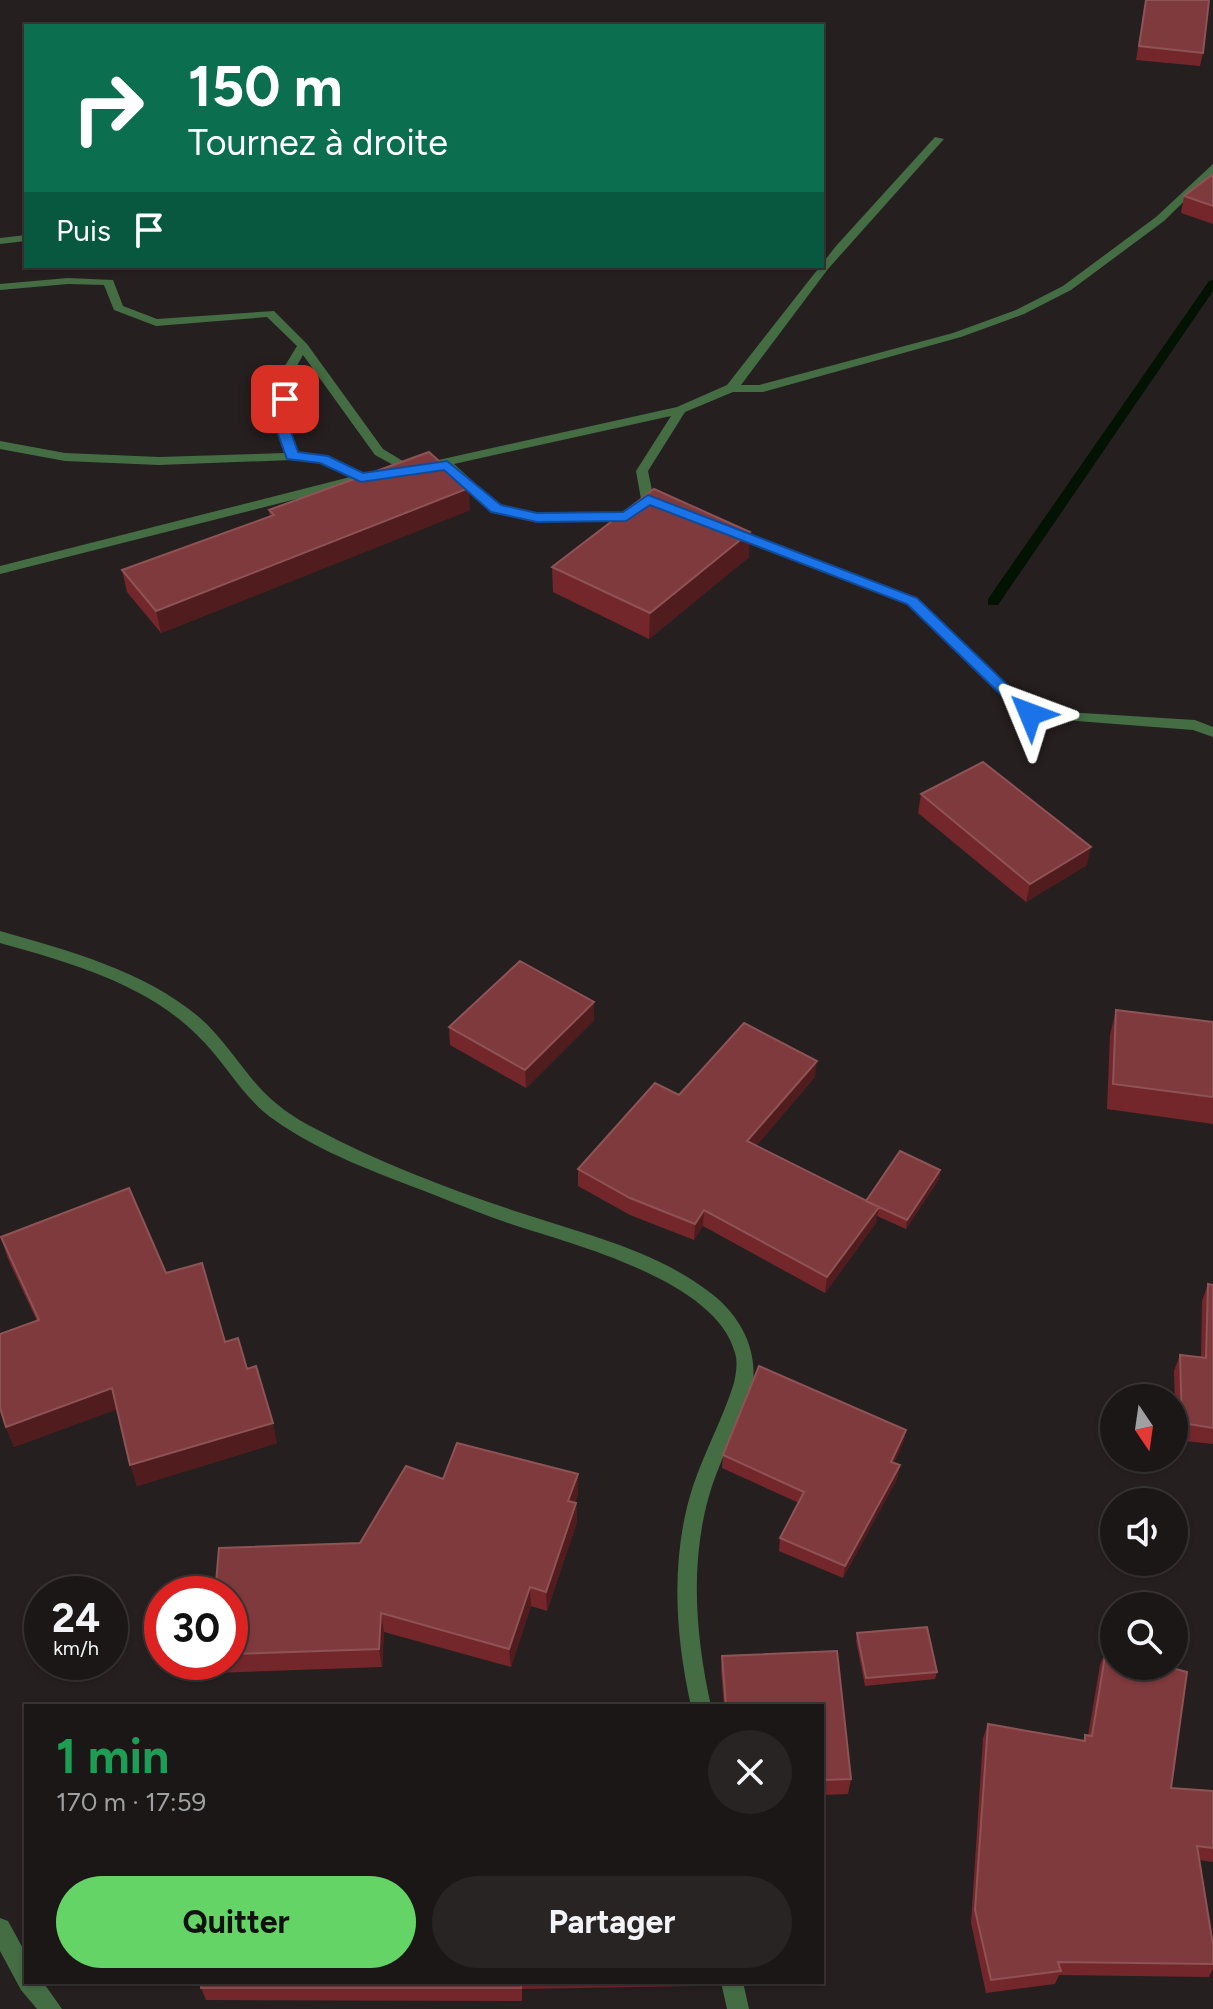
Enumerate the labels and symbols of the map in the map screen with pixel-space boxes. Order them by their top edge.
pin [251,365,319,433]
position arrow [988,672,1072,756]
north arrow [1100,1384,1188,1472]
speed limit sign: 30 [144,1576,248,1680]

